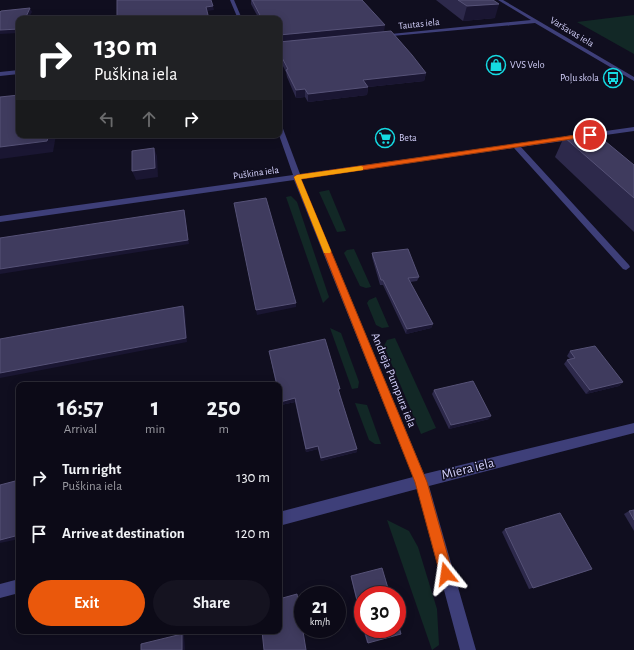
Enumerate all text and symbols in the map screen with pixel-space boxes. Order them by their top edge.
street label: Varšavas iela [548,15,596,49]
street label: Tautas iela [398,17,440,31]
icon: right [28,32,80,84]
text: 130 m [94,33,158,61]
shop icon: VVS Velo [485,54,507,76]
place label: VVS Velo [510,60,545,70]
text: Puškina iela [94,66,178,84]
bus stop icon: Poļu skola [602,67,624,89]
place label: Poļu skola [560,73,599,84]
icon: left [96,108,118,130]
icon: ahead [138,108,160,130]
icon: right [180,108,202,130]
pin [573,118,607,152]
icon: arrive [579,124,601,146]
supermarket icon: Beta [374,127,396,149]
place label: Beta [399,133,417,143]
street label: Puškina iela [232,165,280,181]
street label: Andreja Pumpura iela [369,331,419,430]
text: 16:57 [57,396,104,420]
text: 1 [151,396,159,420]
text: 250 [207,396,241,420]
text: Arrival [64,423,97,436]
text: min [145,423,165,436]
text: m [218,423,229,436]
street label: Miera iela [440,456,496,482]
text: Turn right [62,462,121,477]
icon: right [28,467,50,489]
text: 130 m [236,470,270,485]
text: Puškina iela [62,480,122,493]
icon: arrive [28,523,50,545]
text: Arrive at destination [62,526,185,541]
text: 120 m [236,526,270,541]
position arrow [425,553,467,595]
button: Exit [28,580,145,626]
button: Share [153,580,270,626]
speed limit sign: 30 [354,586,406,638]
text: 21 [312,597,328,617]
text: km/h [310,617,330,627]

